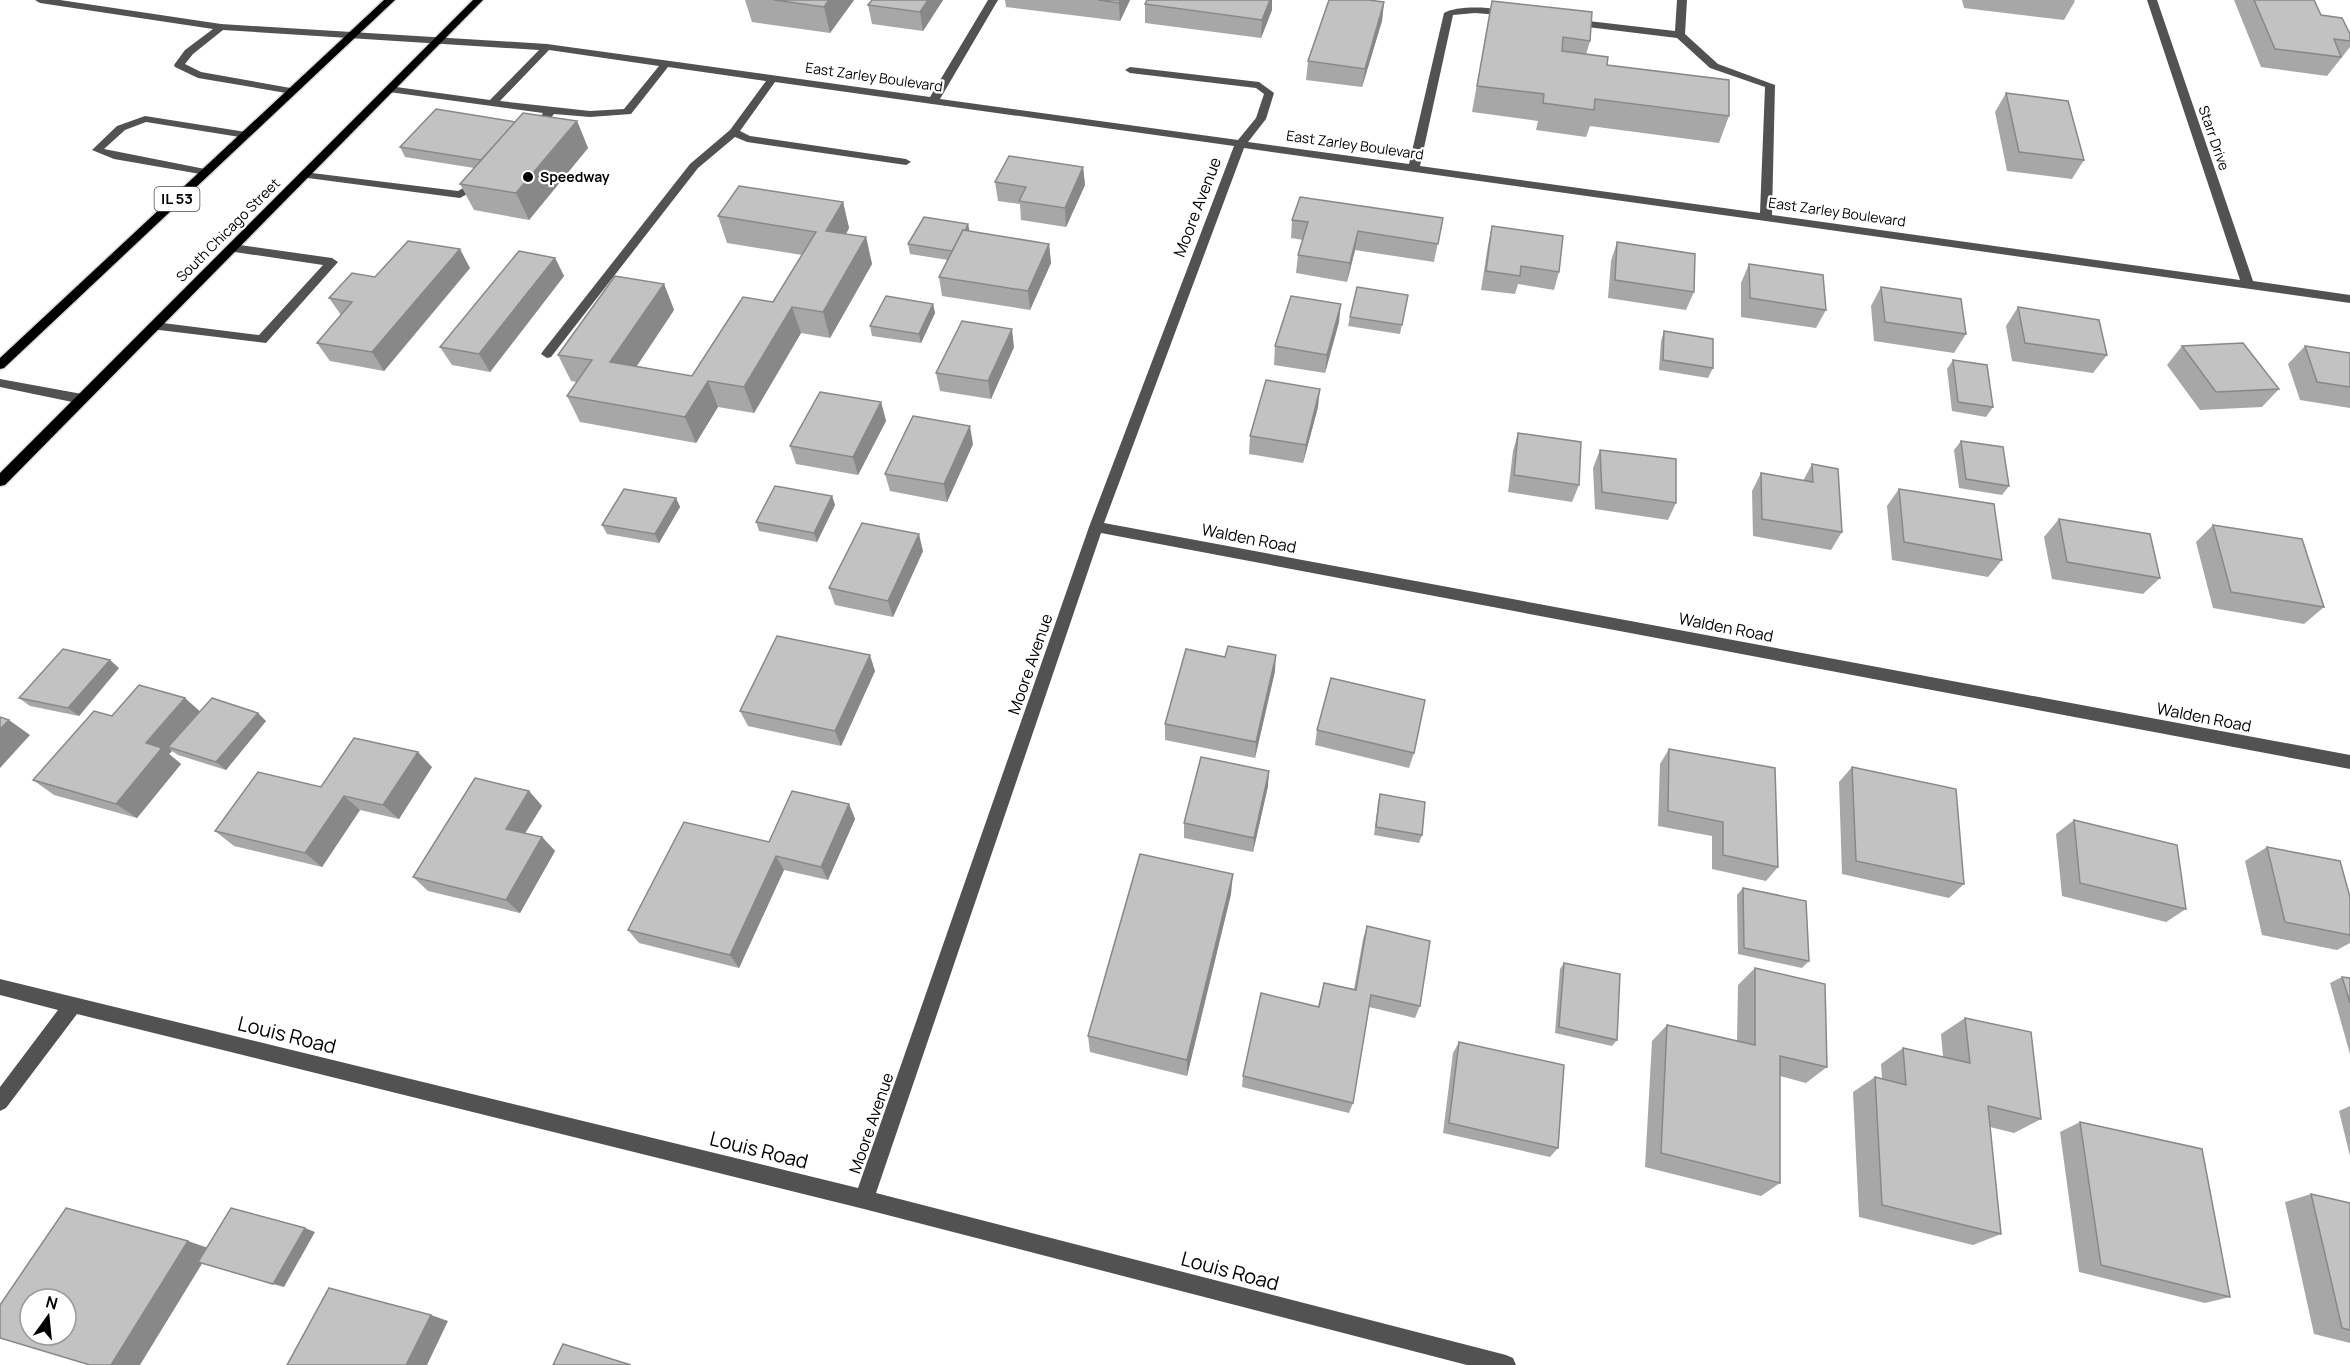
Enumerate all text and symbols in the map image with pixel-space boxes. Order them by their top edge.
street label: East Zarley Boulevard [804,57,944,96]
street label: Starr Drive [2194,103,2234,173]
street label: East Zarley Boulevard [1285,125,1425,164]
street label: Moore Avenue [1168,154,1226,260]
place label: Speedway [540,167,610,186]
marker: Speedway [521,170,535,184]
street label: South Chicago Street [172,173,284,286]
road number: IL 53 [154,187,200,211]
street label: East Zarley Boulevard [1767,192,1907,231]
street label: Walden Road [1200,518,1298,558]
street label: Walden Road [1677,607,1775,647]
street label: Moore Avenue [1002,611,1058,717]
street label: Walden Road [2155,697,2253,737]
street label: Louis Road [235,1009,339,1060]
street label: Moore Avenue [843,1070,899,1176]
street label: Louis Road [707,1124,811,1175]
street label: Louis Road [1178,1244,1282,1297]
north arrow [18,1287,78,1347]
text: N [43,1290,60,1315]

